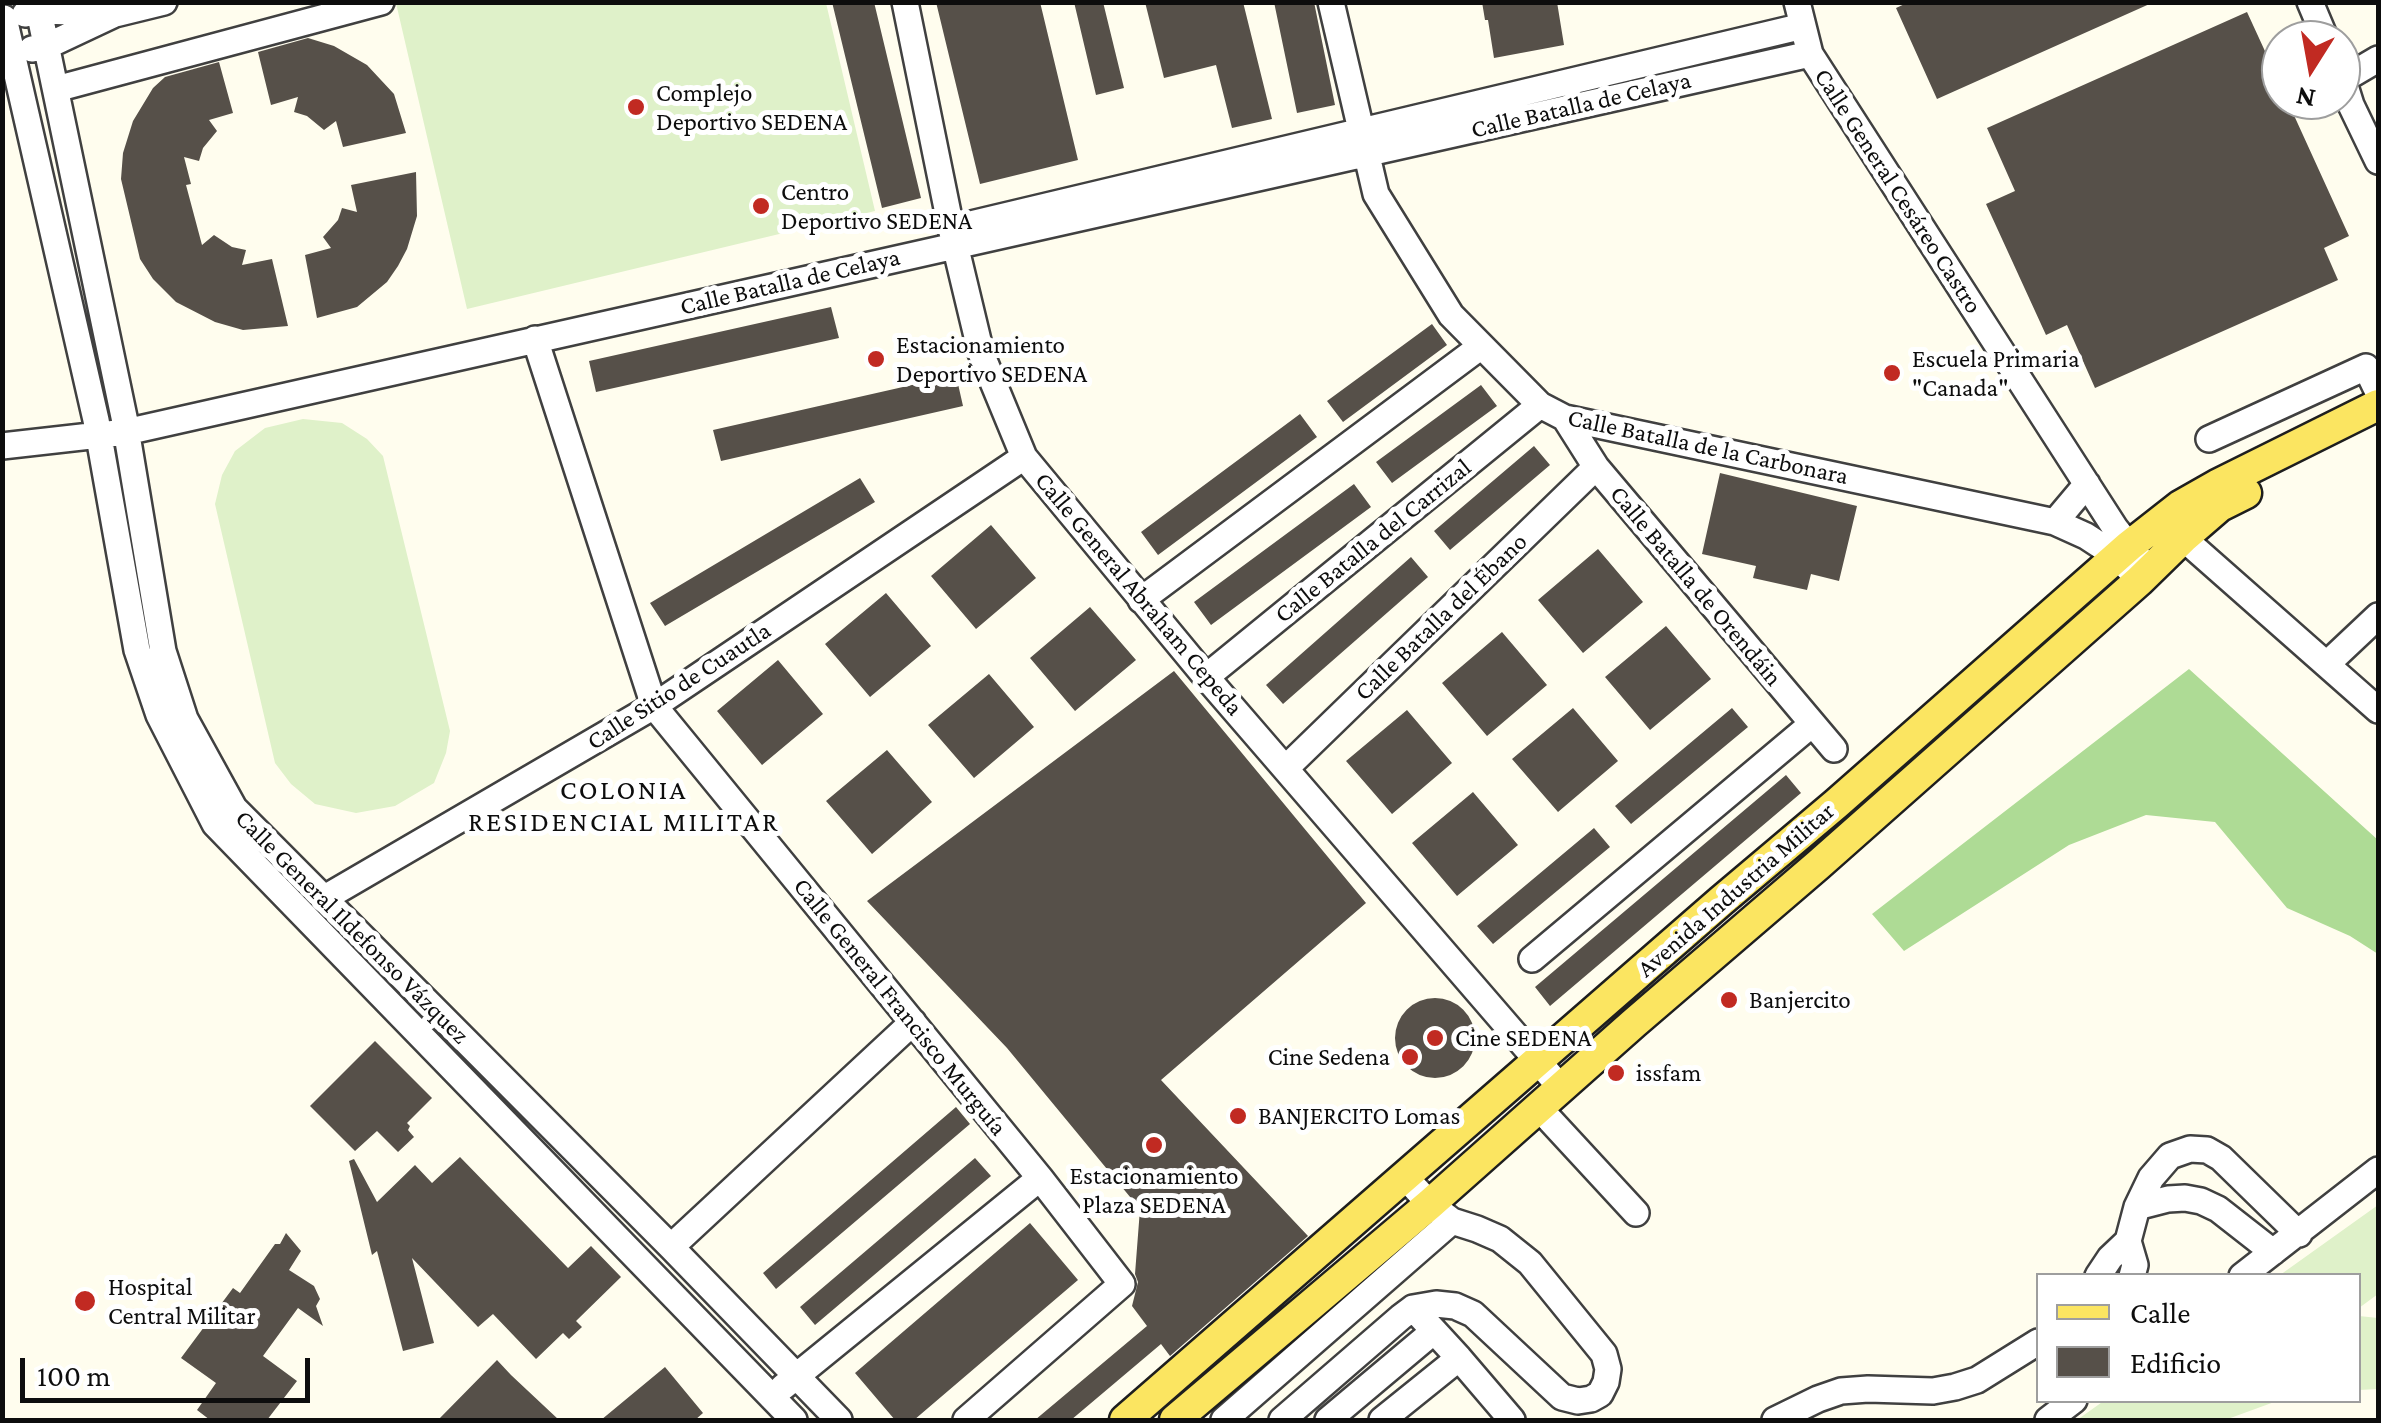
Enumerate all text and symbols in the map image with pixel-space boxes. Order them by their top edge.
north arrow [2261,20,2361,120]
street label: Calle General Cesáreo Castro [1808,63,1988,319]
street label: Calle Batalla de Celaya [1468,65,1694,145]
place label: Complejo Deportivo SEDENA [656,78,847,137]
text: N [2293,81,2318,115]
marker: Complejo Deportivo SEDENA [625,96,647,118]
place label: Centro Deportivo SEDENA [781,177,972,236]
marker: Centro Deportivo SEDENA [750,195,772,217]
street label: Calle Batalla de Celaya [677,242,903,322]
place label: Estacionamiento Deportivo SEDENA [896,330,1087,389]
place label: Escuela Primaria "Canada" [1912,344,2079,403]
marker: Estacionamiento Deportivo SEDENA [865,348,887,370]
marker: Escuela Primaria "Canada" [1881,362,1903,384]
street label: Calle Batalla de la Carbonara [1565,403,1851,491]
street label: Calle Batalla del Carrizal [1269,453,1477,629]
street label: Calle General Abraham Cepeda [1028,466,1250,722]
street label: Calle Batalla de Orendáin [1603,480,1789,692]
street label: Calle Batalla del Ébano [1348,527,1534,707]
street label: Calle Sitio de Cuautla [581,615,777,757]
district label: COLONIA RESIDENCIAL MILITAR [468,773,780,839]
street label: Avenida Industria Militar [1631,796,1841,984]
street label: Calle General Ildefonso Vázquez [229,804,475,1050]
street label: Calle General Francisco Murguía [787,872,1013,1142]
place label: Banjercito [1749,985,1851,1015]
marker: Banjercito [1718,989,1740,1011]
place label: Cine SEDENA [1455,1023,1591,1053]
marker: Cine SEDENA [1424,1027,1446,1049]
place label: Cine Sedena [1268,1042,1390,1072]
marker: Cine Sedena [1399,1046,1421,1068]
place label: issfam [1636,1058,1701,1088]
marker: issfam [1605,1062,1627,1084]
place label: BANJERCITO Lomas [1258,1101,1460,1131]
marker: BANJERCITO Lomas [1227,1105,1249,1127]
marker: Estacionamiento Plaza SEDENA [1143,1134,1165,1156]
place label: Estacionamiento Plaza SEDENA [1070,1161,1238,1220]
place label: Hospital Central Militar [108,1272,256,1331]
legend [2036,1273,2361,1403]
marker: Hospital Central Militar [72,1288,98,1314]
text: Calle [2130,1296,2190,1329]
scale bar [25,1338,315,1400]
text: Edificio [2130,1346,2221,1379]
text: 100 m [37,1359,111,1392]

